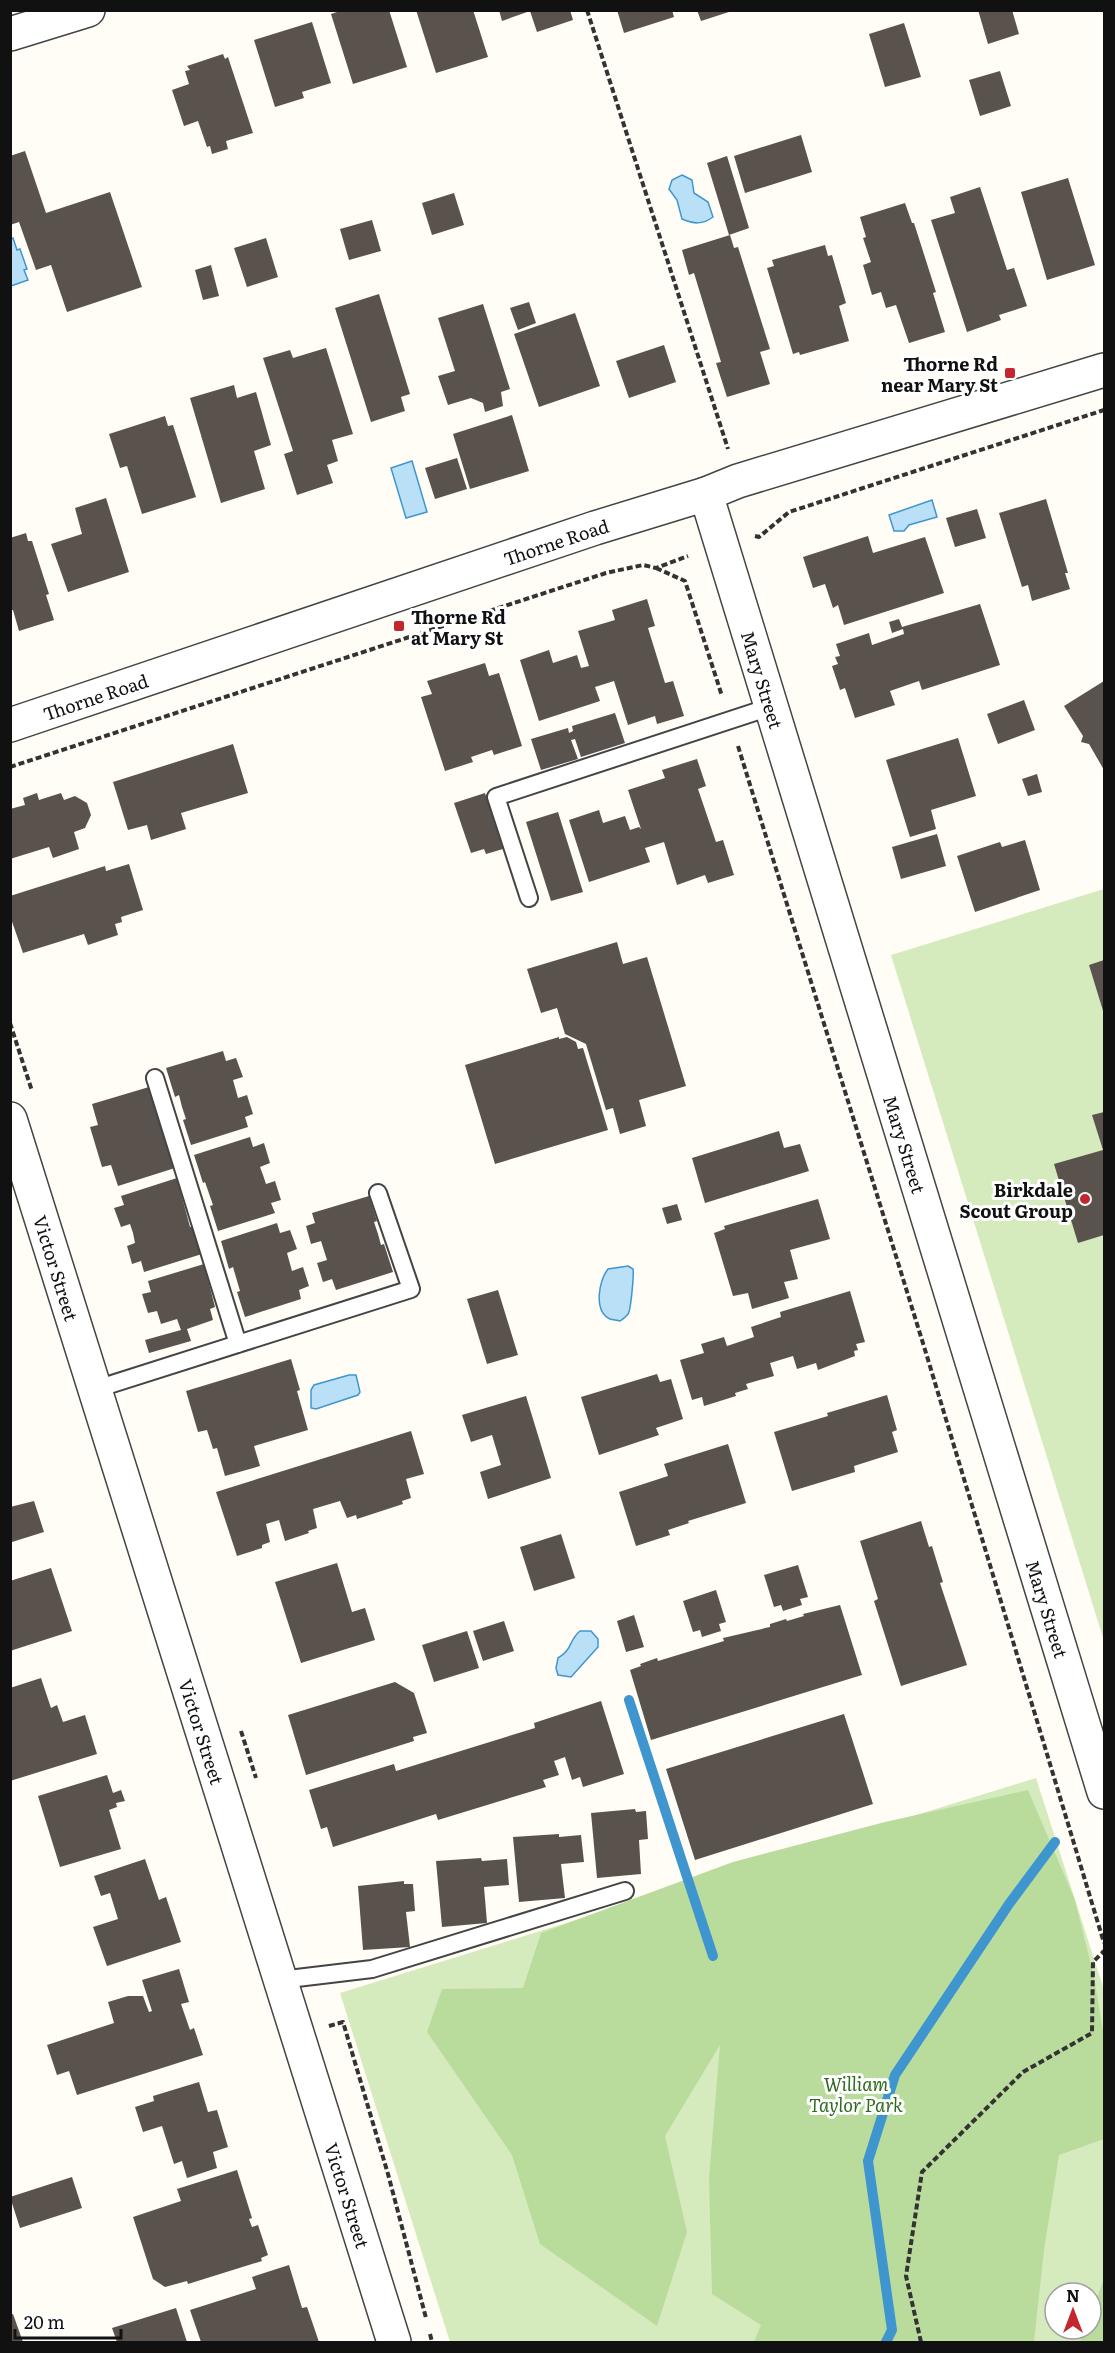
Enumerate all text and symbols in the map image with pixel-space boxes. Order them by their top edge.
place label: Thorne Rd near Mary St [881,350,998,398]
marker: Thorne Rd near Mary St [1003,366,1017,380]
street label: Thorne Road [500,511,612,571]
place label: Thorne Rd at Mary St [411,603,506,651]
marker: Thorne Rd at Mary St [392,619,406,633]
street label: Mary Street [735,627,791,733]
street label: Thorne Road [39,666,151,727]
street label: Mary Street [878,1092,933,1197]
place label: Birkdale Scout Group [959,1176,1073,1224]
marker: Birkdale Scout Group [1078,1192,1092,1206]
street label: Victor Street [27,1212,86,1325]
street label: Mary Street [1020,1556,1076,1662]
street label: Victor Street [173,1675,232,1788]
park label: William Taylor Park [809,2070,903,2118]
street label: Victor Street [319,2139,377,2252]
north arrow [1043,2281,1103,2341]
text: N [1066,2283,1080,2307]
scale bar [15,2302,122,2340]
text: 20 m [24,2308,65,2335]

